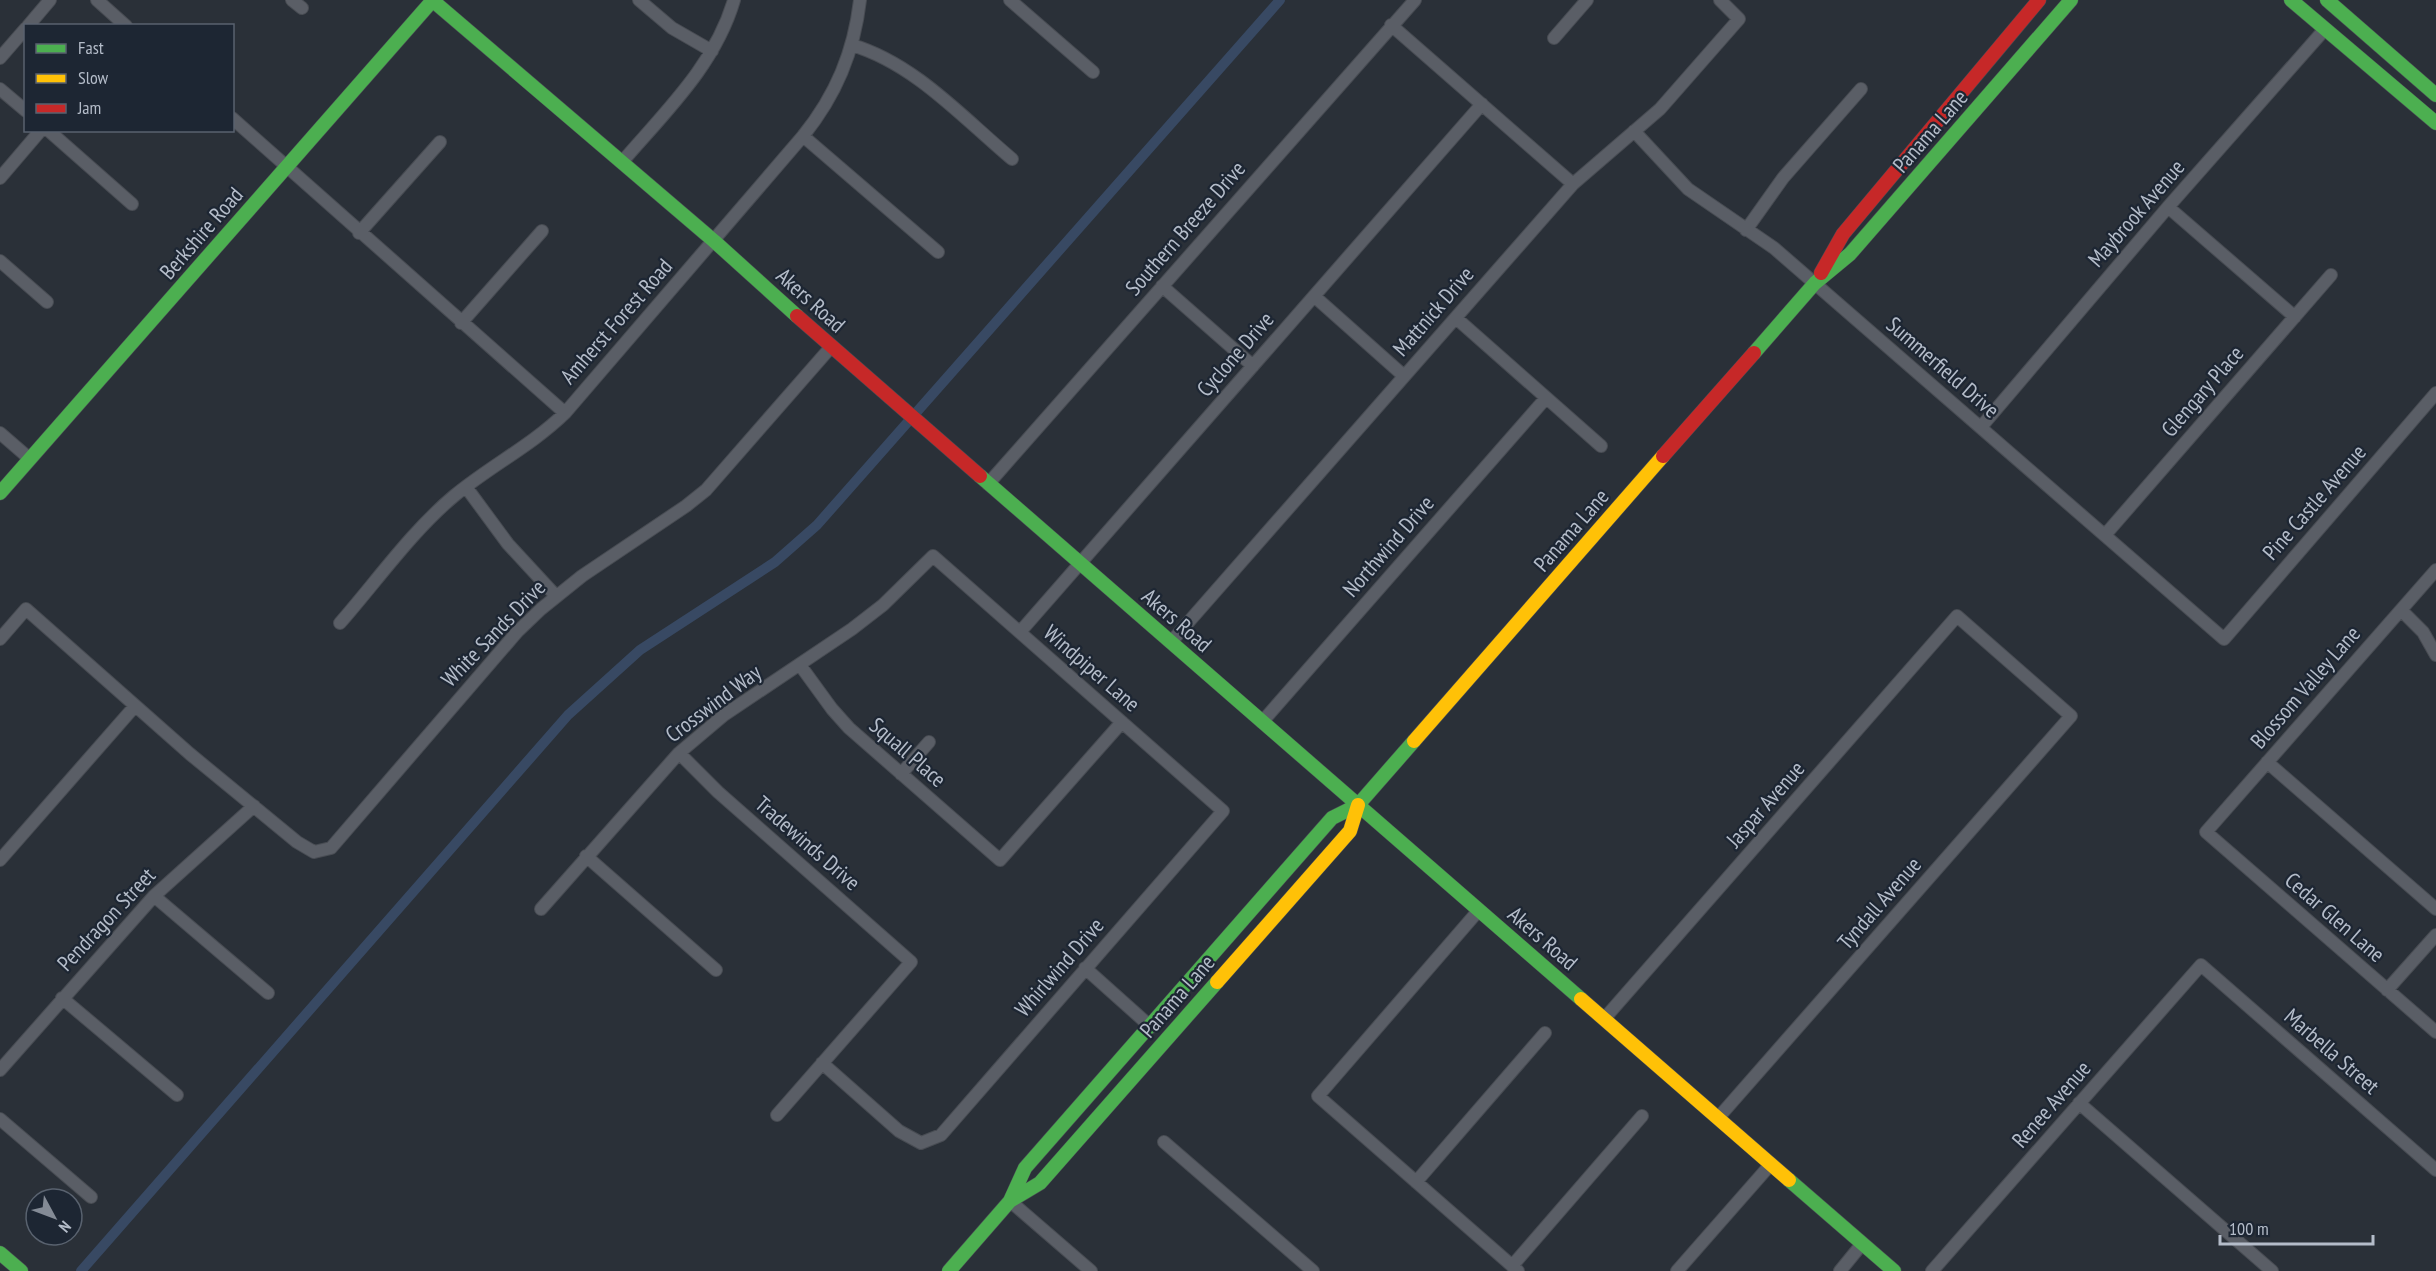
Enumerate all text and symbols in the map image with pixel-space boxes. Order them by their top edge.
legend [24,24,234,132]
text: Fast [78,36,104,59]
text: Slow [78,66,109,89]
street label: Panama Lane [1886,84,1974,178]
text: Jam [77,96,101,119]
street label: Maybrook Avenue [2082,153,2190,273]
street label: Southern Breeze Drive [1119,155,1251,301]
street label: Berkshire Road [153,181,249,285]
street label: Amherst Forest Road [554,253,678,389]
street label: Mattnick Drive [1386,260,1480,362]
street label: Akers Road [771,262,851,338]
street label: Cyclone Drive [1191,306,1279,402]
street label: Summerfield Drive [1881,310,2005,424]
street label: Glengary Place [2155,340,2249,442]
street label: Pine Castle Avenue [2256,438,2372,566]
street label: Panama Lane [1527,483,1615,577]
street label: Northwind Drive [1336,490,1440,602]
street label: White Sands Drive [435,574,551,692]
street label: Akers Road [1136,582,1218,658]
street label: Windpiper Lane [1038,618,1146,718]
street label: Blossom Valley Lane [2244,620,2366,754]
street label: Crosswind Way [660,658,767,748]
street label: Squall Place [864,711,952,793]
street label: Jaspar Avenue [1719,755,1810,854]
street label: Tradewinds Drive [750,790,866,896]
street label: Tyndall Avenue [1831,851,1927,955]
street label: Pendragon Street [51,861,161,977]
street label: Cedar Glen Lane [2279,866,2391,968]
street label: Akers Road [1502,900,1584,976]
street label: Whirlwind Drive [1008,912,1110,1022]
street label: Panama Lane [1133,949,1221,1043]
street label: Marbella Street [2279,1002,2385,1100]
street label: Renee Avenue [2006,1055,2096,1153]
north arrow [24,1187,84,1247]
scale bar [2220,1208,2373,1246]
text: N [55,1217,76,1237]
text: 100 m [2229,1217,2269,1240]

